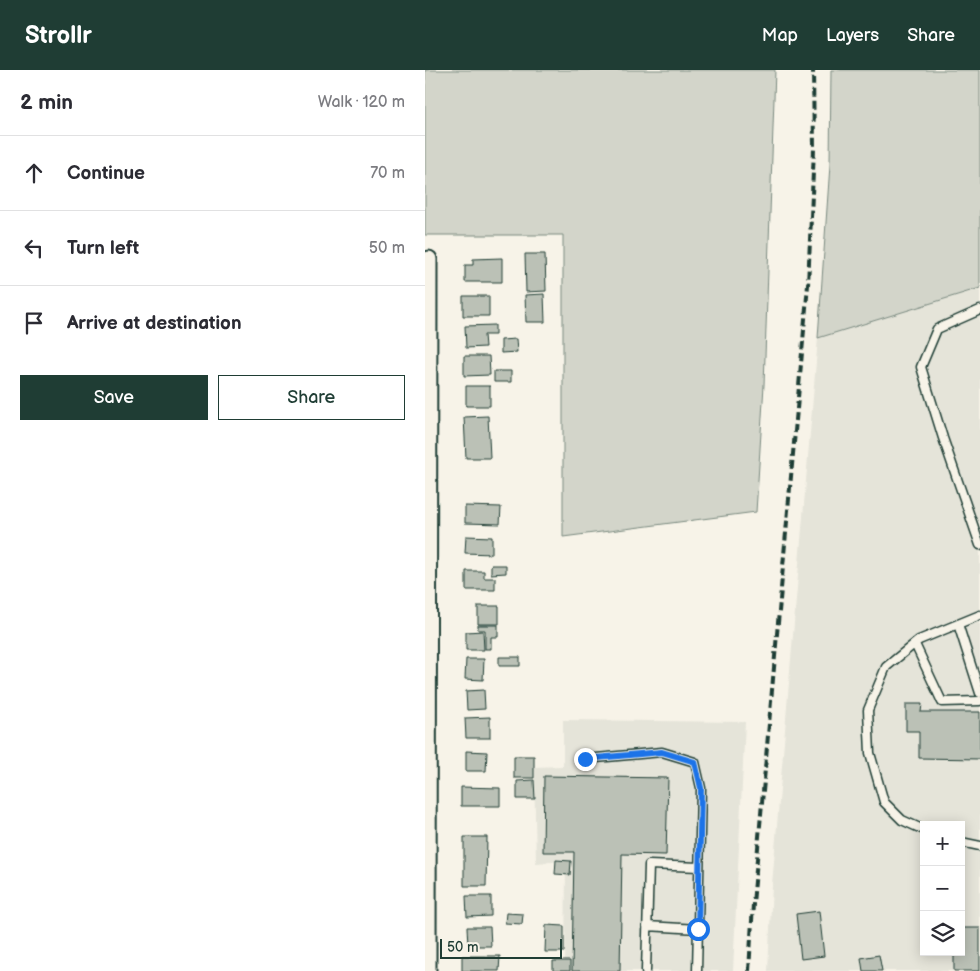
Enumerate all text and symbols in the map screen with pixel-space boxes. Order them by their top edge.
text: Strollr [25,21,92,50]
text: Map [762,25,798,46]
text: Layers [826,25,879,46]
text: Share [907,25,955,46]
text: 2 min [20,90,73,115]
text: Walk · 120 m [318,93,405,112]
icon: ahead [20,159,48,187]
text: Continue [67,162,145,185]
text: 70 m [370,164,405,183]
icon: left [20,234,48,262]
text: Turn left [67,237,139,260]
text: 50 m [369,239,405,258]
icon: arrive [20,309,48,337]
text: Arrive at destination [67,312,242,335]
button: Save [20,375,208,420]
button: Share [218,375,405,420]
route end [574,748,597,771]
map controls [920,821,965,956]
button: + [920,821,965,866]
button: − [920,866,965,911]
button: layers [920,911,965,956]
route start [687,918,710,941]
scale bar [440,936,563,959]
text: 50 m [447,939,479,956]

